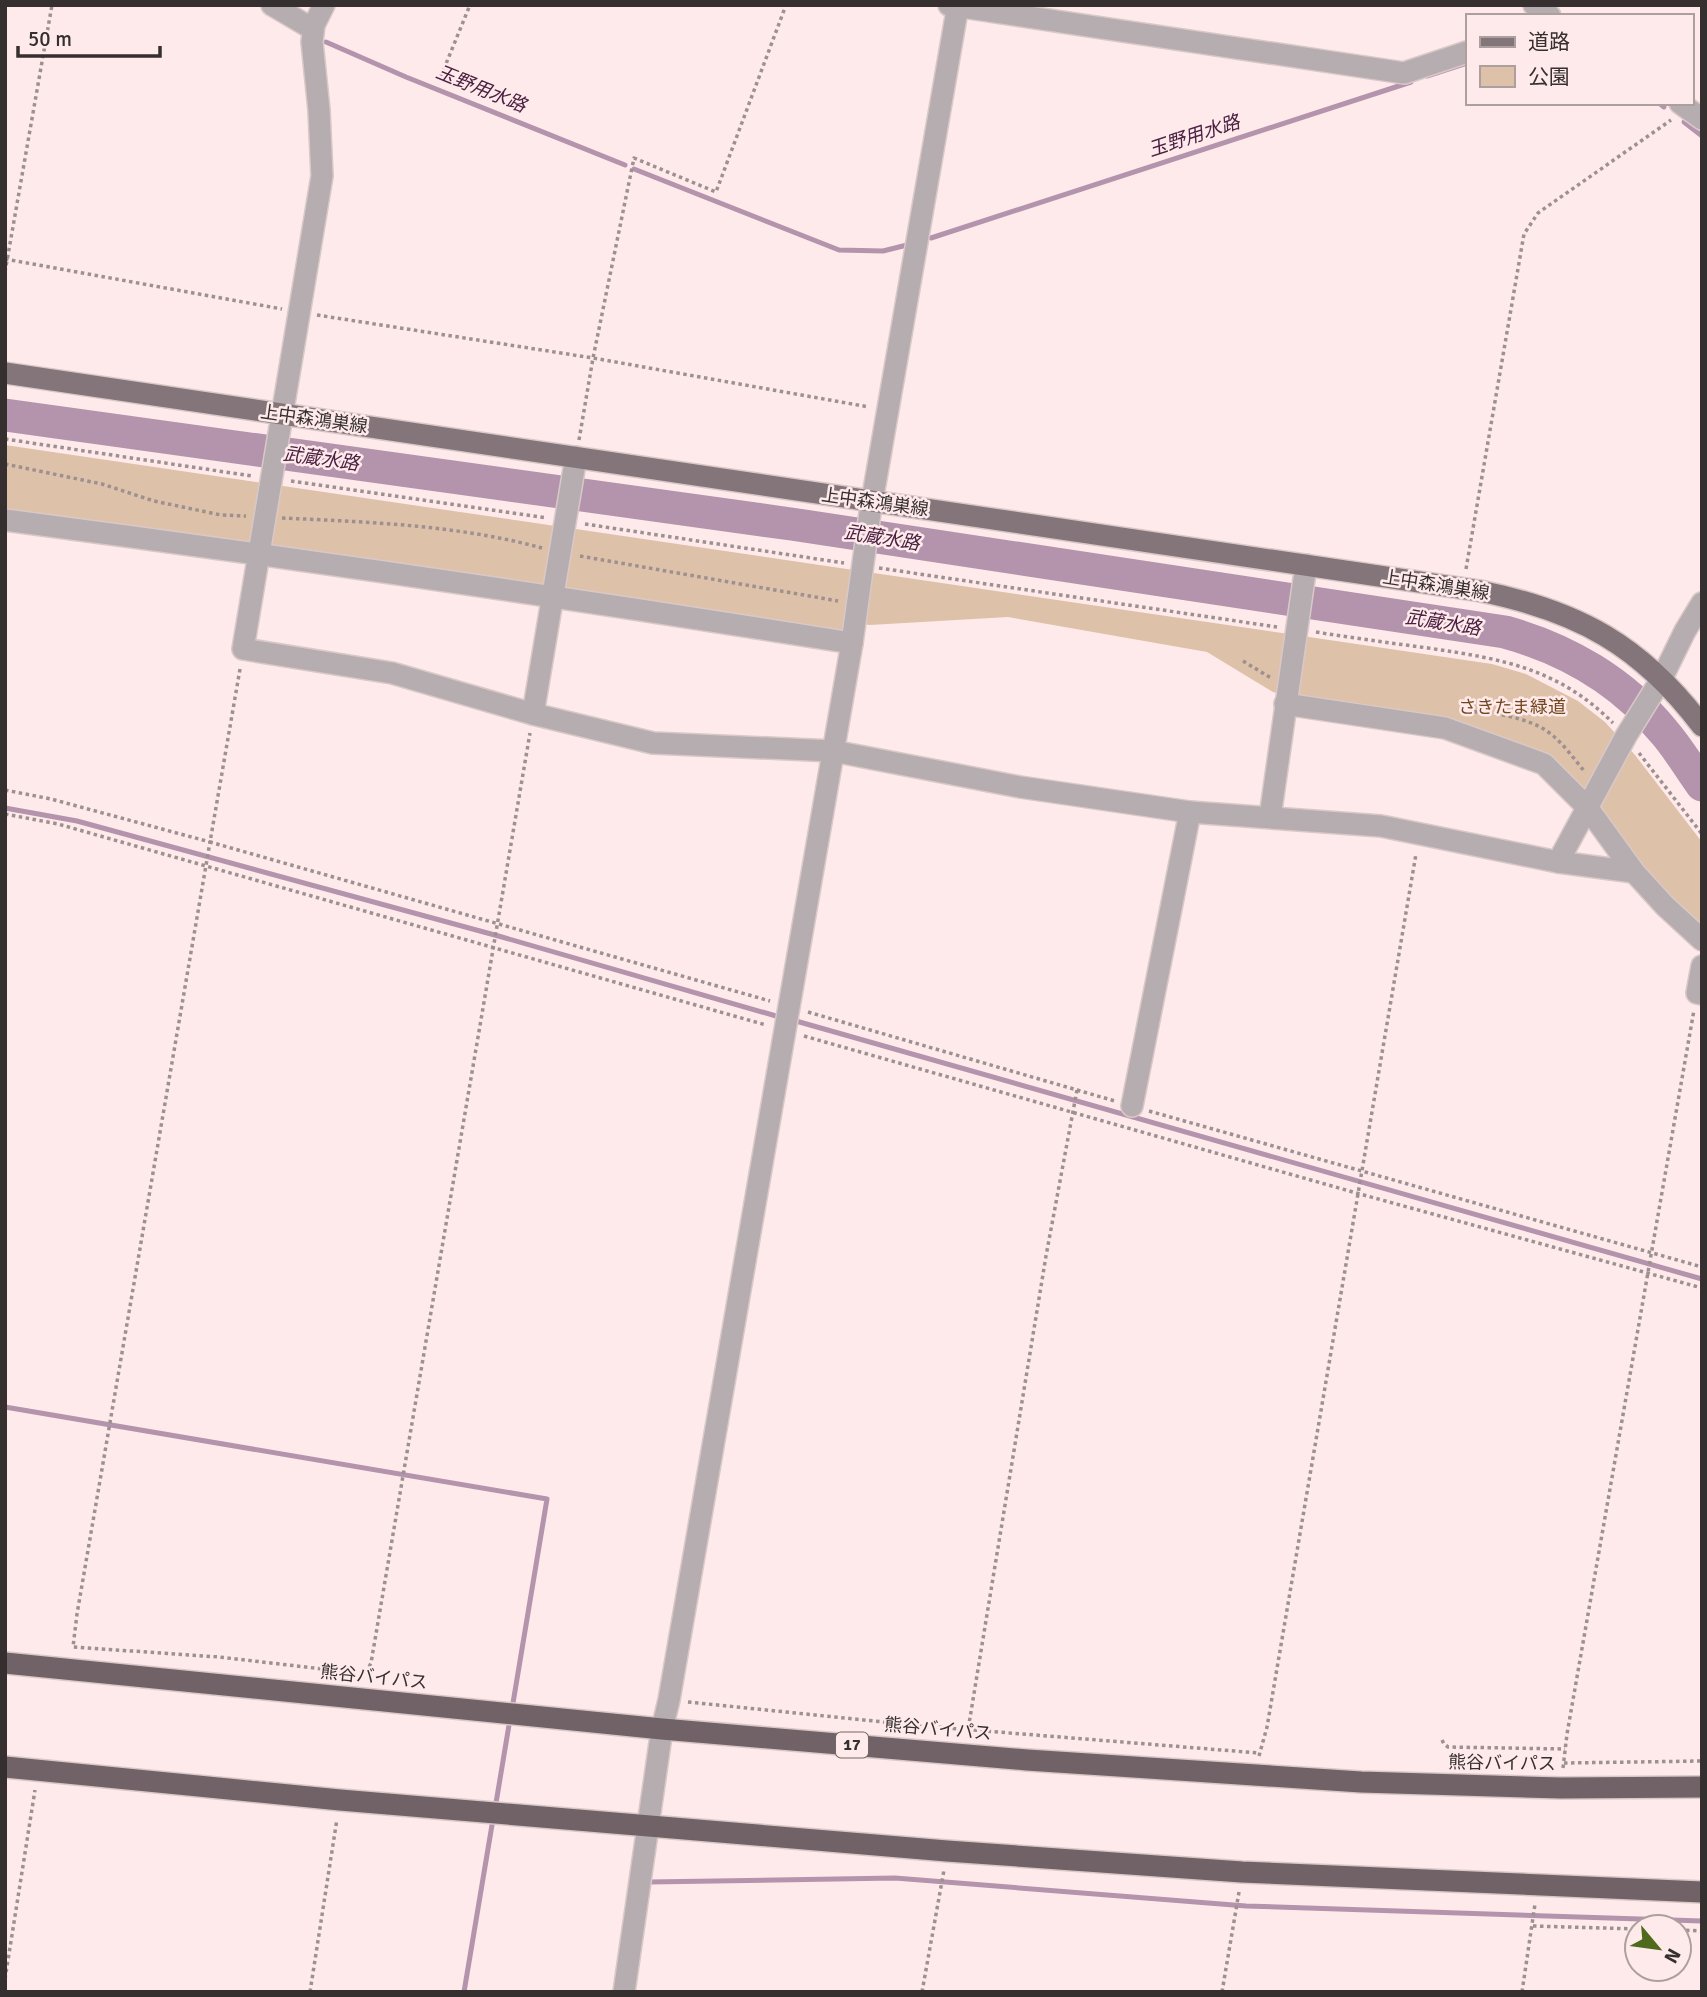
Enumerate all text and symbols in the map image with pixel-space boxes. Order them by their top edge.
scale bar [18,14,159,58]
legend [1466,14,1693,105]
text: 50 m [28,26,72,52]
text: 道路 [1528,29,1570,55]
water label: 玉野用水路 [432,60,531,119]
text: 公園 [1528,64,1570,90]
water label: 玉野用水路 [1145,109,1245,162]
street label: 上中森鴻巣線 [259,401,369,437]
water label: 武蔵水路 [282,442,362,476]
street label: 上中森鴻巣線 [820,484,930,520]
water label: 武蔵水路 [843,520,923,556]
street label: 上中森鴻巣線 [1381,566,1491,604]
water label: 武蔵水路 [1404,605,1484,641]
park label: さきたま緑道 [1458,696,1566,718]
street label: 熊谷バイパス [319,1660,429,1694]
street label: 熊谷バイパス [883,1713,993,1745]
road number: 17 [836,1732,868,1758]
street label: 熊谷バイパス [1448,1751,1556,1775]
north arrow [1623,1913,1693,1983]
text: N [1658,1944,1686,1967]

